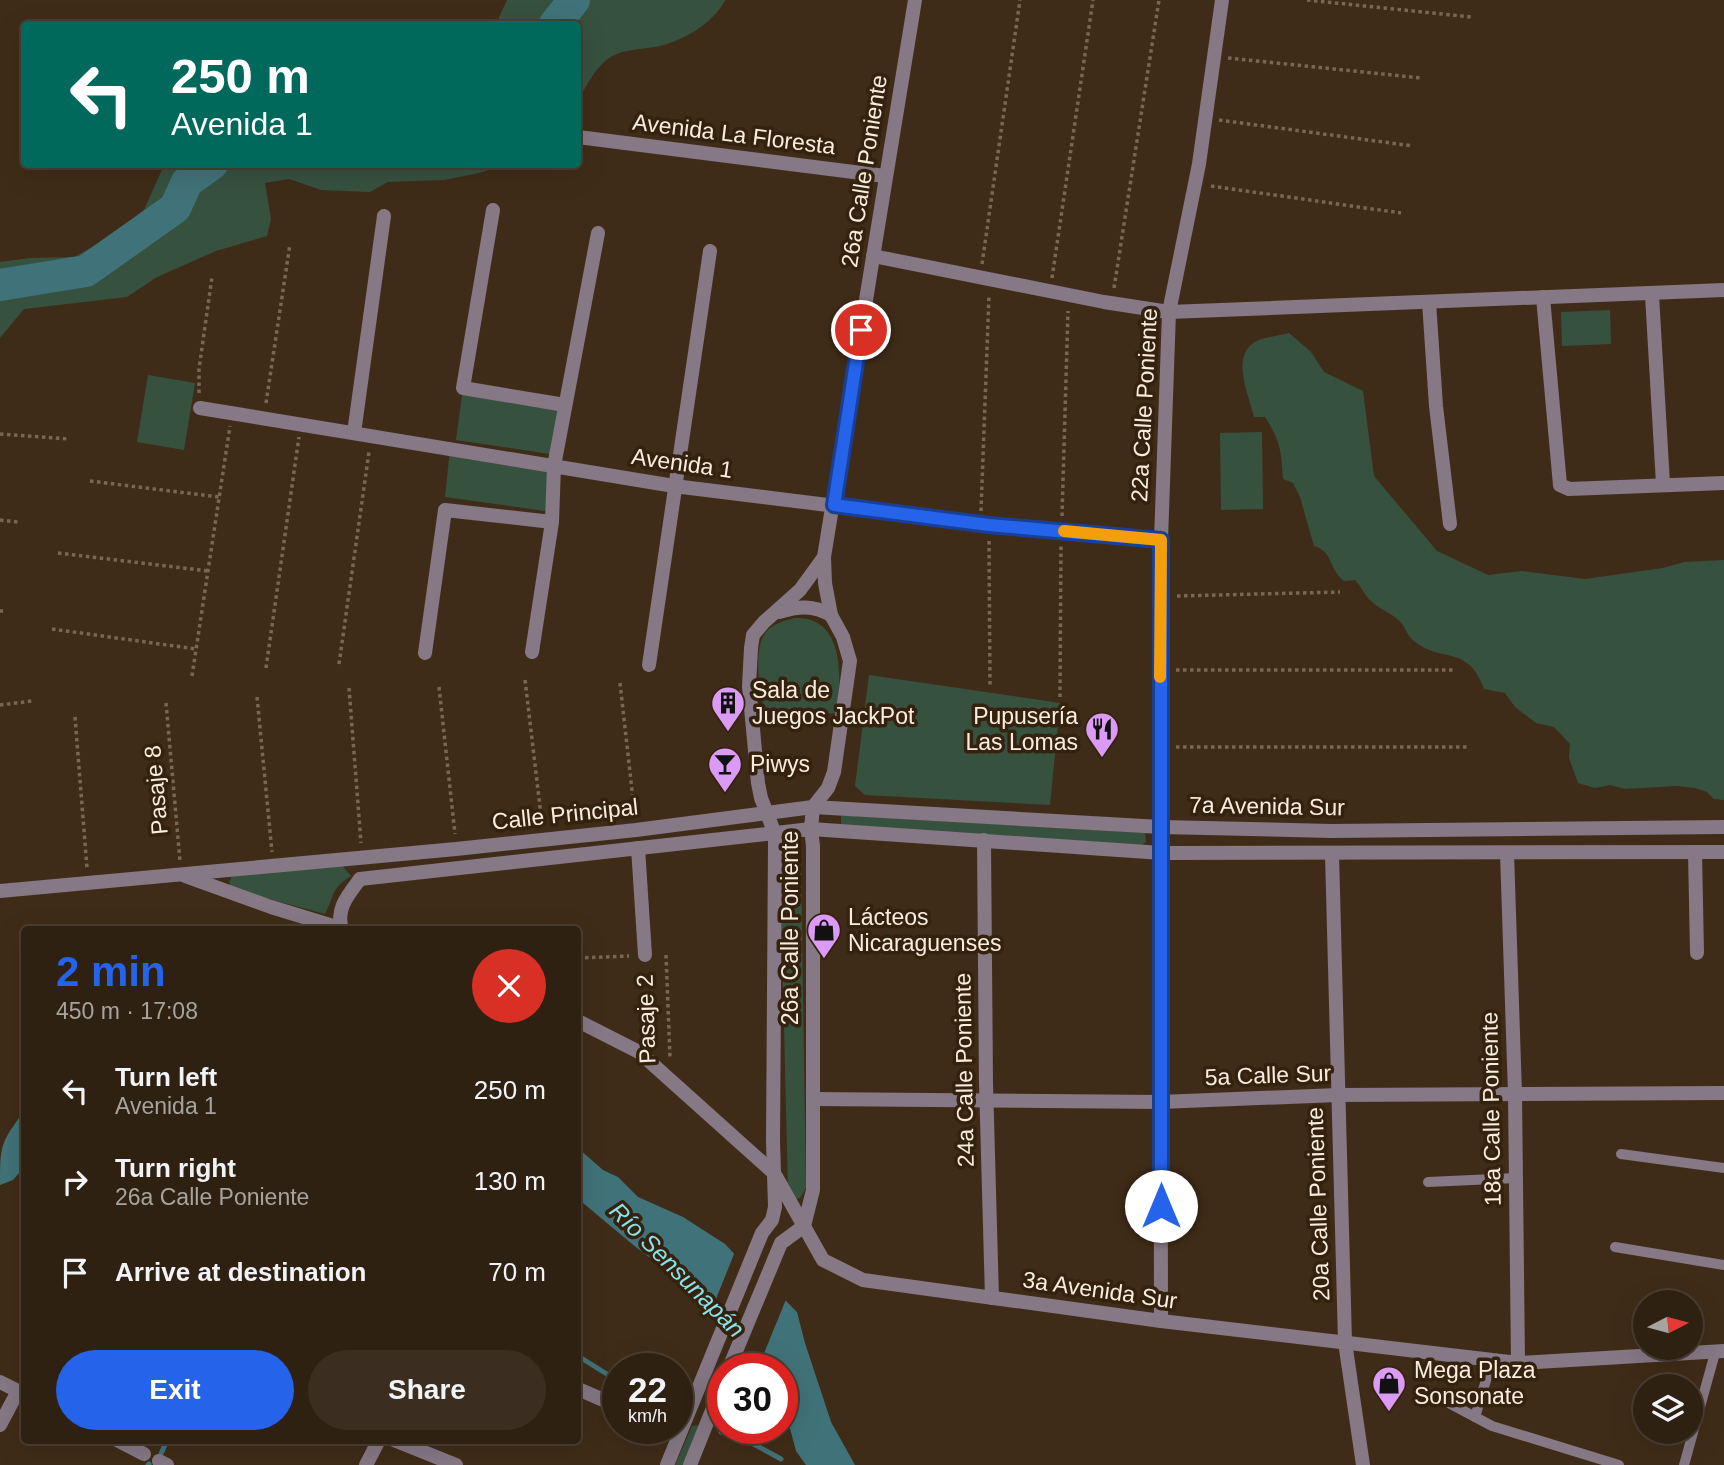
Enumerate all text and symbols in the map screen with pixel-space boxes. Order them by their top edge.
icon: left [56,49,147,140]
text: 250 m [171,49,310,103]
street label: 26a Calle Poniente [836,73,892,269]
text: Avenida 1 [171,106,313,142]
street label: Avenida La Floresta [631,109,837,159]
pin [831,300,891,360]
street label: 22a Calle Poniente [1126,307,1162,503]
icon: arrive [842,311,880,349]
street label: Avenida 1 [630,443,734,483]
place label: Sala de Juegos JackPot [752,677,915,729]
building icon: Sala de Juegos JackPot [709,684,747,733]
place label: Pupusería Las Lomas [965,703,1078,755]
restaurant icon: Pupusería Las Lomas [1083,710,1121,759]
street label: Pasaje 8 [139,744,173,836]
bar icon: Piwys [706,745,744,794]
place label: Piwys [750,751,810,777]
street label: 7a Avenida Sur [1189,792,1345,820]
street label: Calle Principal [491,793,639,835]
street label: 26a Calle Poniente [777,831,803,1025]
place label: Lácteos Nicaraguenses [848,904,1001,956]
shop icon: Lácteos Nicaraguenses [805,911,843,960]
text: 2 min [56,948,166,995]
button: close [472,949,546,1023]
street label: 24a Calle Poniente [949,973,979,1167]
street label: Pasaje 2 [631,974,661,1064]
text: 450 m · 17:08 [56,998,198,1024]
street label: 18a Calle Poniente [1476,1012,1506,1206]
street label: 5a Calle Sur [1204,1060,1332,1090]
text: Turn left [115,1062,217,1092]
icon: left [56,1072,94,1110]
text: 250 m [474,1075,546,1105]
text: Avenida 1 [115,1093,217,1119]
street label: 20a Calle Poniente [1302,1106,1334,1302]
text: Turn right [115,1153,236,1183]
icon: right [56,1163,94,1201]
text: 130 m [474,1166,546,1196]
position arrow [1124,1169,1198,1243]
text: 26a Calle Poniente [115,1184,309,1210]
water label: Río Sensunapán [605,1197,750,1342]
icon: arrive [56,1254,94,1292]
text: Arrive at destination [115,1257,366,1287]
text: 70 m [488,1257,546,1287]
street label: 3a Avenida Sur [1021,1266,1179,1314]
north arrow [1633,1290,1703,1360]
map controls [1633,1290,1703,1444]
button: Exit [56,1350,294,1430]
button: Share [308,1350,546,1430]
speed limit sign: 30 [707,1353,798,1444]
place label: Mega Plaza Sonsonate [1414,1357,1536,1409]
shop icon: Mega Plaza Sonsonate [1370,1364,1408,1413]
text: 22 [628,1370,667,1409]
button: layers [1633,1374,1703,1444]
text: km/h [628,1406,667,1426]

